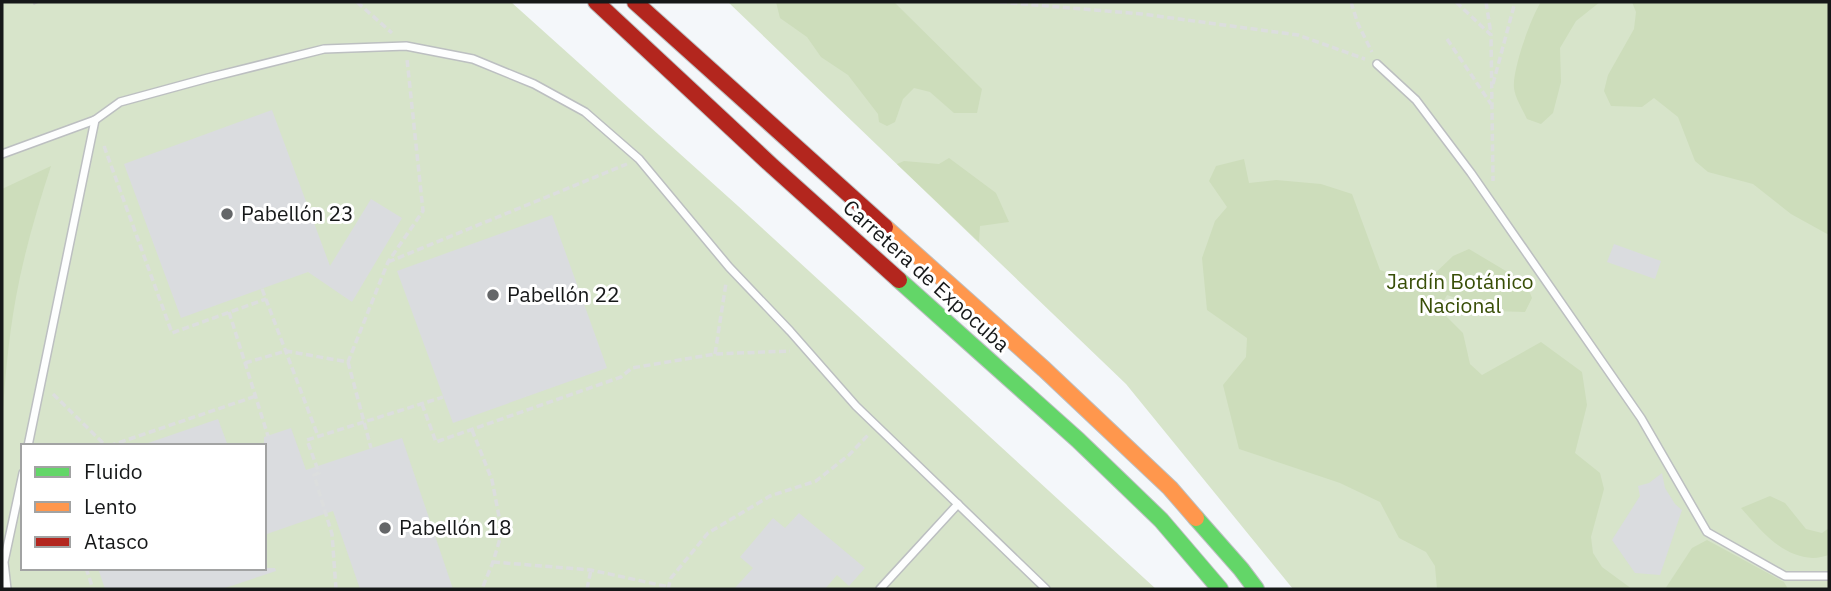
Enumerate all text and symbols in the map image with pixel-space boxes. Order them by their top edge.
street label: Carretera de Expocuba [837,193,1016,358]
place label: Pabellón 23 [241,199,354,227]
marker: Pabellón 23 [219,206,235,222]
park label: Jardín Botánico Nacional [1386,267,1534,319]
place label: Pabellón 22 [507,280,620,308]
marker: Pabellón 22 [485,287,501,303]
legend [21,444,266,570]
text: Fluido [84,457,143,485]
text: Lento [84,492,137,520]
place label: Pabellón 18 [399,513,512,541]
marker: Pabellón 18 [377,520,393,536]
text: Atasco [84,527,148,555]

